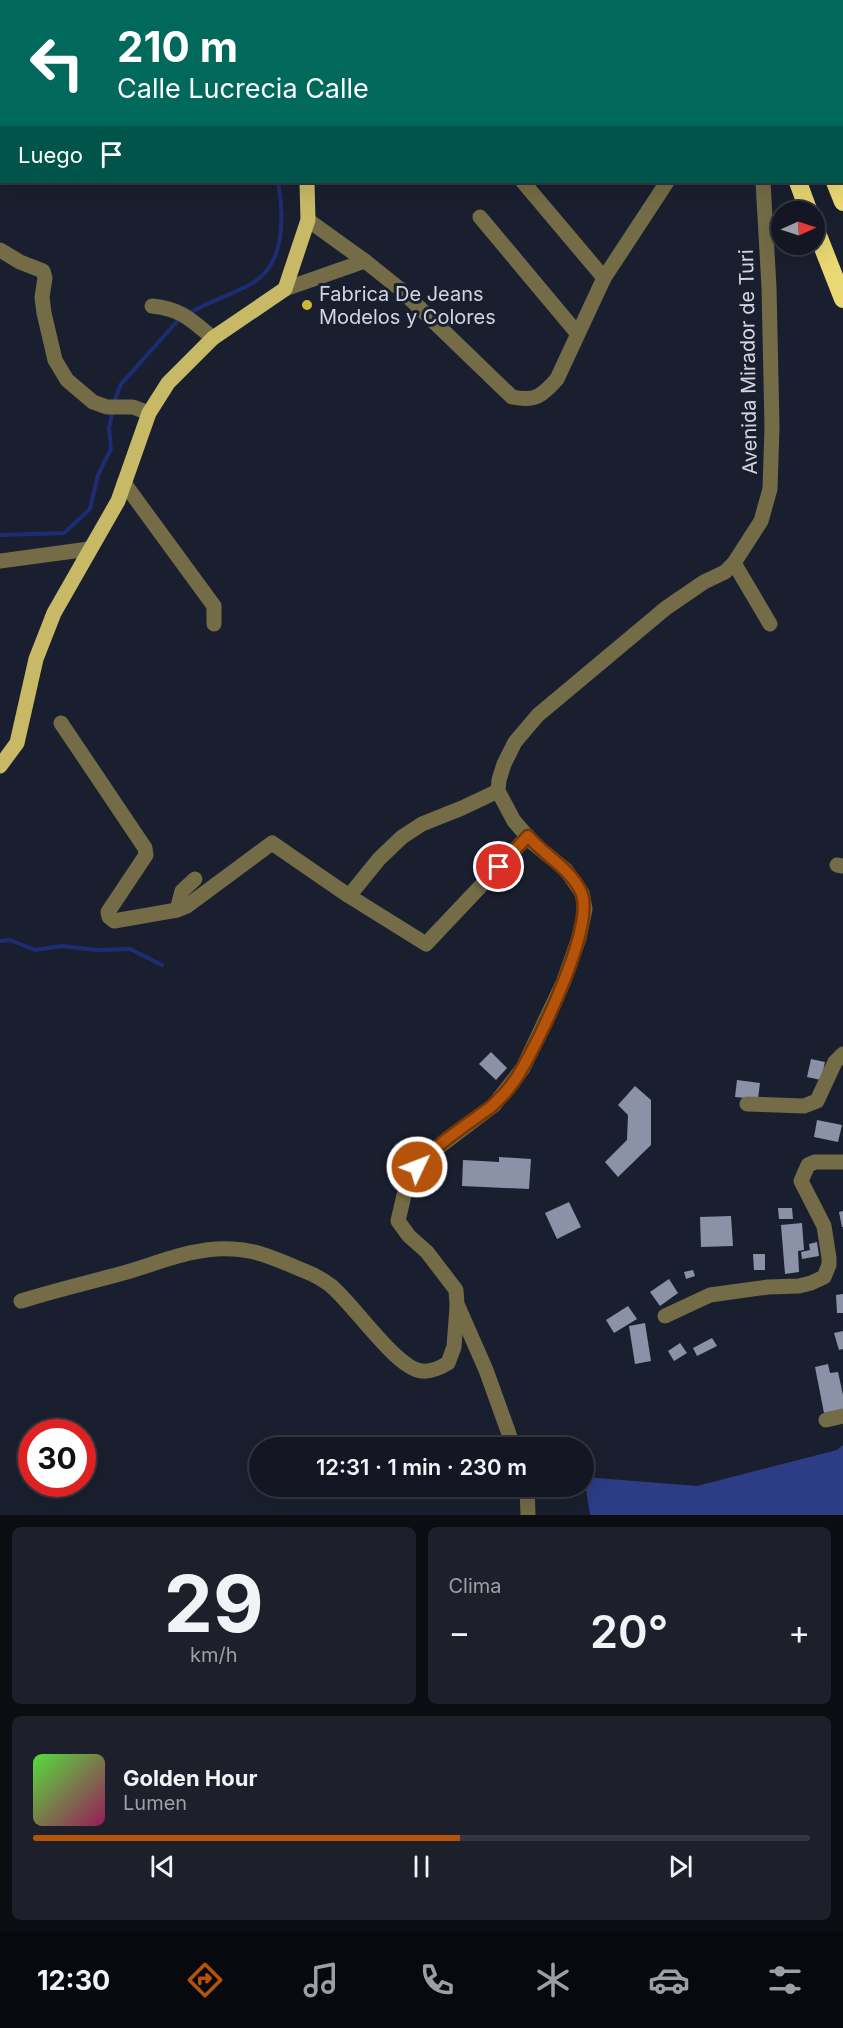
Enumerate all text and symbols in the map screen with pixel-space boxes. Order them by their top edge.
text: 210 m [117,21,238,72]
icon: left [18,24,96,102]
text: Calle Lucrecia Calle [117,72,369,105]
icon: arrive [95,138,128,171]
text: Luego [18,142,83,168]
north arrow [771,201,825,255]
map controls [771,201,825,255]
street label: Avenida Mirador de Turi [734,249,762,475]
place label: Fabrica De Jeans Modelos y Colores [319,282,496,329]
marker: Fabrica De Jeans Modelos y Colores [300,298,314,312]
pin [473,841,524,892]
icon: arrive [482,850,515,883]
position arrow [385,1135,449,1199]
speed limit sign: 30 [18,1419,96,1497]
text: 12:31 · 1 min · 230 m [316,1454,527,1480]
text: 29 [164,1556,264,1651]
text: Clima [449,1574,502,1598]
text: 20° [590,1604,668,1659]
text: − [449,1612,470,1652]
text: + [788,1612,810,1652]
text: km/h [190,1643,238,1667]
text: Golden Hour [123,1765,257,1791]
text: Lumen [123,1791,187,1815]
icon: previous [146,1850,179,1883]
icon: pause [405,1850,438,1883]
icon: next [664,1850,697,1883]
icon: directions [184,1959,226,2001]
icon: music [300,1959,342,2001]
icon: phone [416,1959,458,2001]
icon: climate [532,1959,574,2001]
icon: car [648,1959,690,2001]
icon: filters [764,1959,806,2001]
text: 12:30 [37,1964,110,1997]

